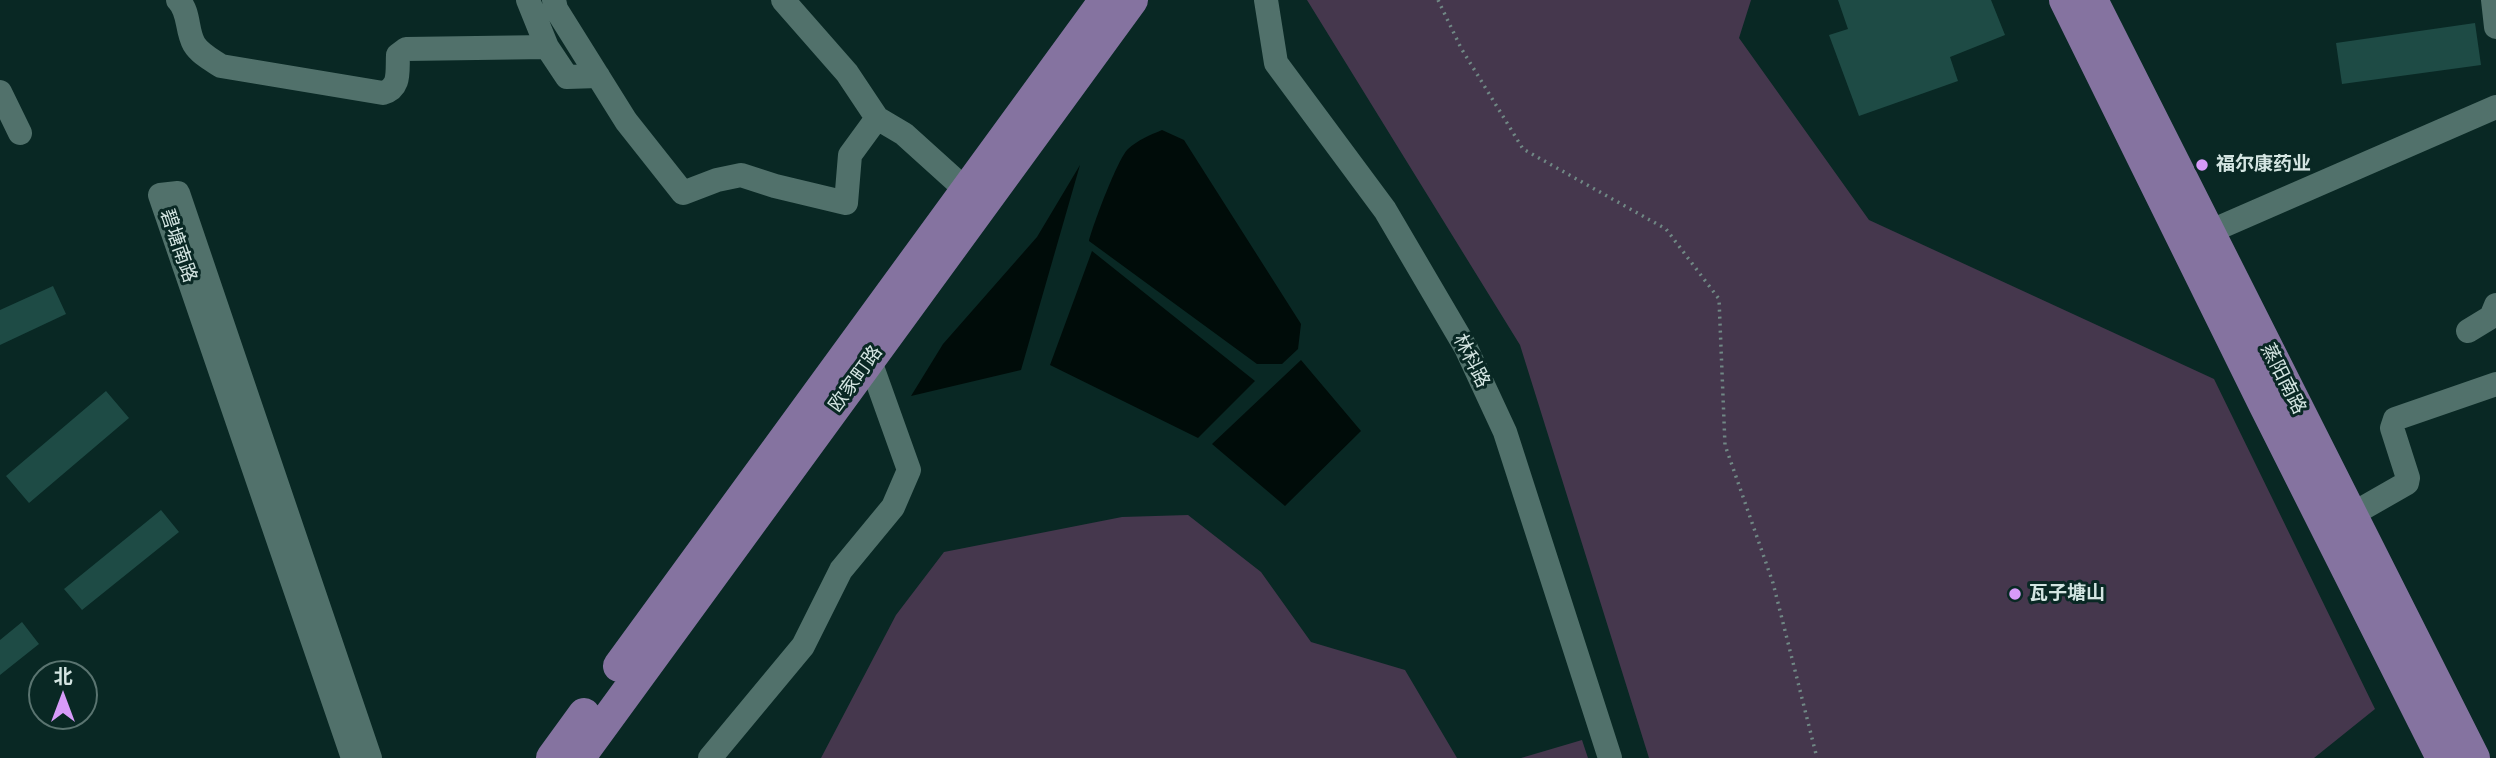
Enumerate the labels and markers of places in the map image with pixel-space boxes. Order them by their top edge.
place label: 福尔康药业 [2216,154,2311,176]
marker: 福尔康药业 [2194,157,2210,173]
place label: 瓦子塘山 [2029,583,2105,605]
marker: 瓦子塘山 [2007,586,2023,602]

